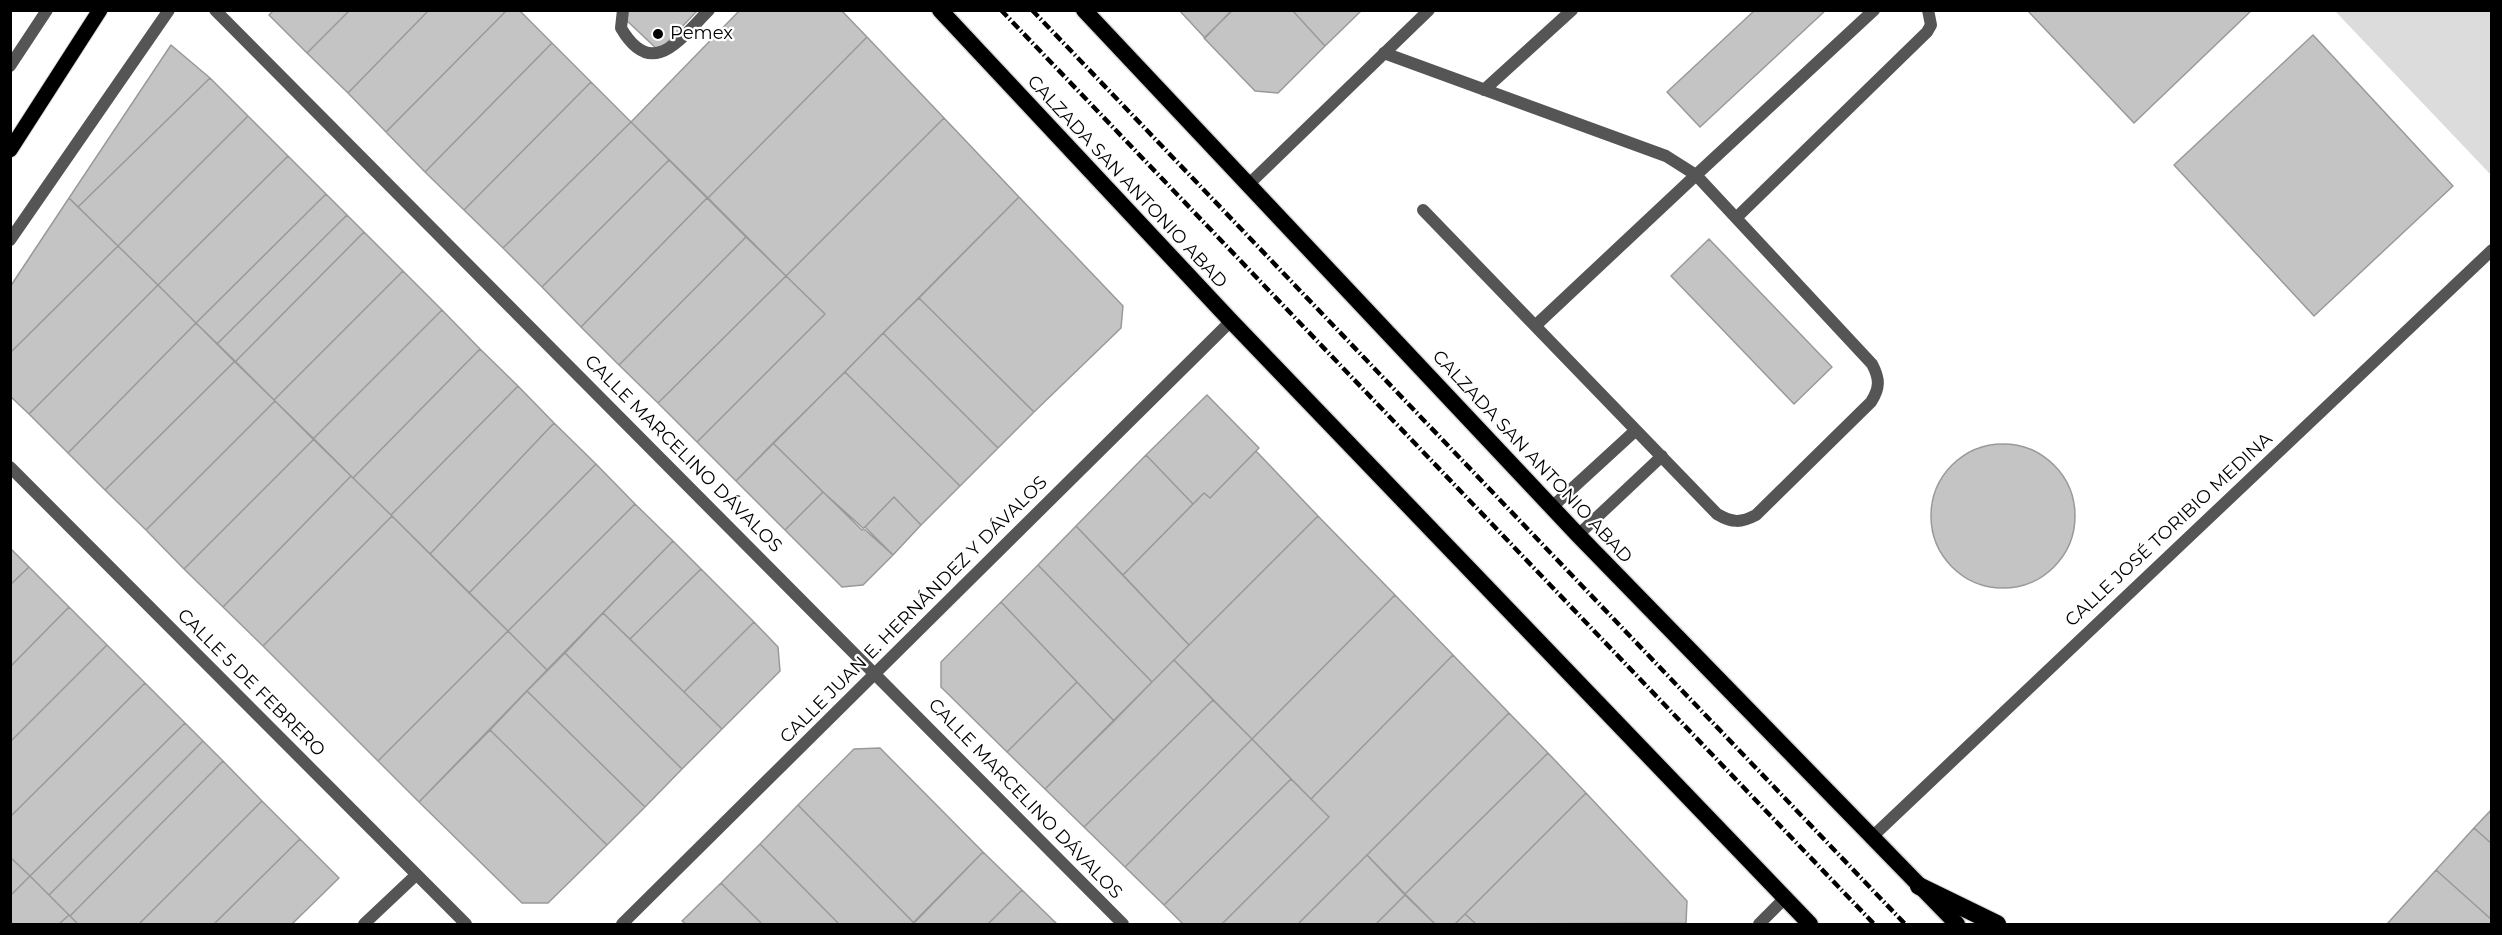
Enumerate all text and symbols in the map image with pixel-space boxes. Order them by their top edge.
place label: Pemex [670,23,733,45]
marker: Pemex [651,27,665,41]
street label: CALZADA SAN ANTONIO ABAD [1023,71,1231,293]
street label: CALZADA SAN ANTONIO ABAD [1428,346,1636,568]
street label: CALLE MARCELINO DÁVALOS [580,351,786,557]
street label: CALLE JOSÉ TORIBIO MEDINA [2061,428,2277,632]
street label: CALLE JUAN E. HERNÁNDEZ Y DÁVALOS [776,472,1052,748]
street label: CALLE 5 DE FEBRERO [173,605,329,761]
street label: CALLE MARCELINO DÁVALOS [923,694,1127,904]

